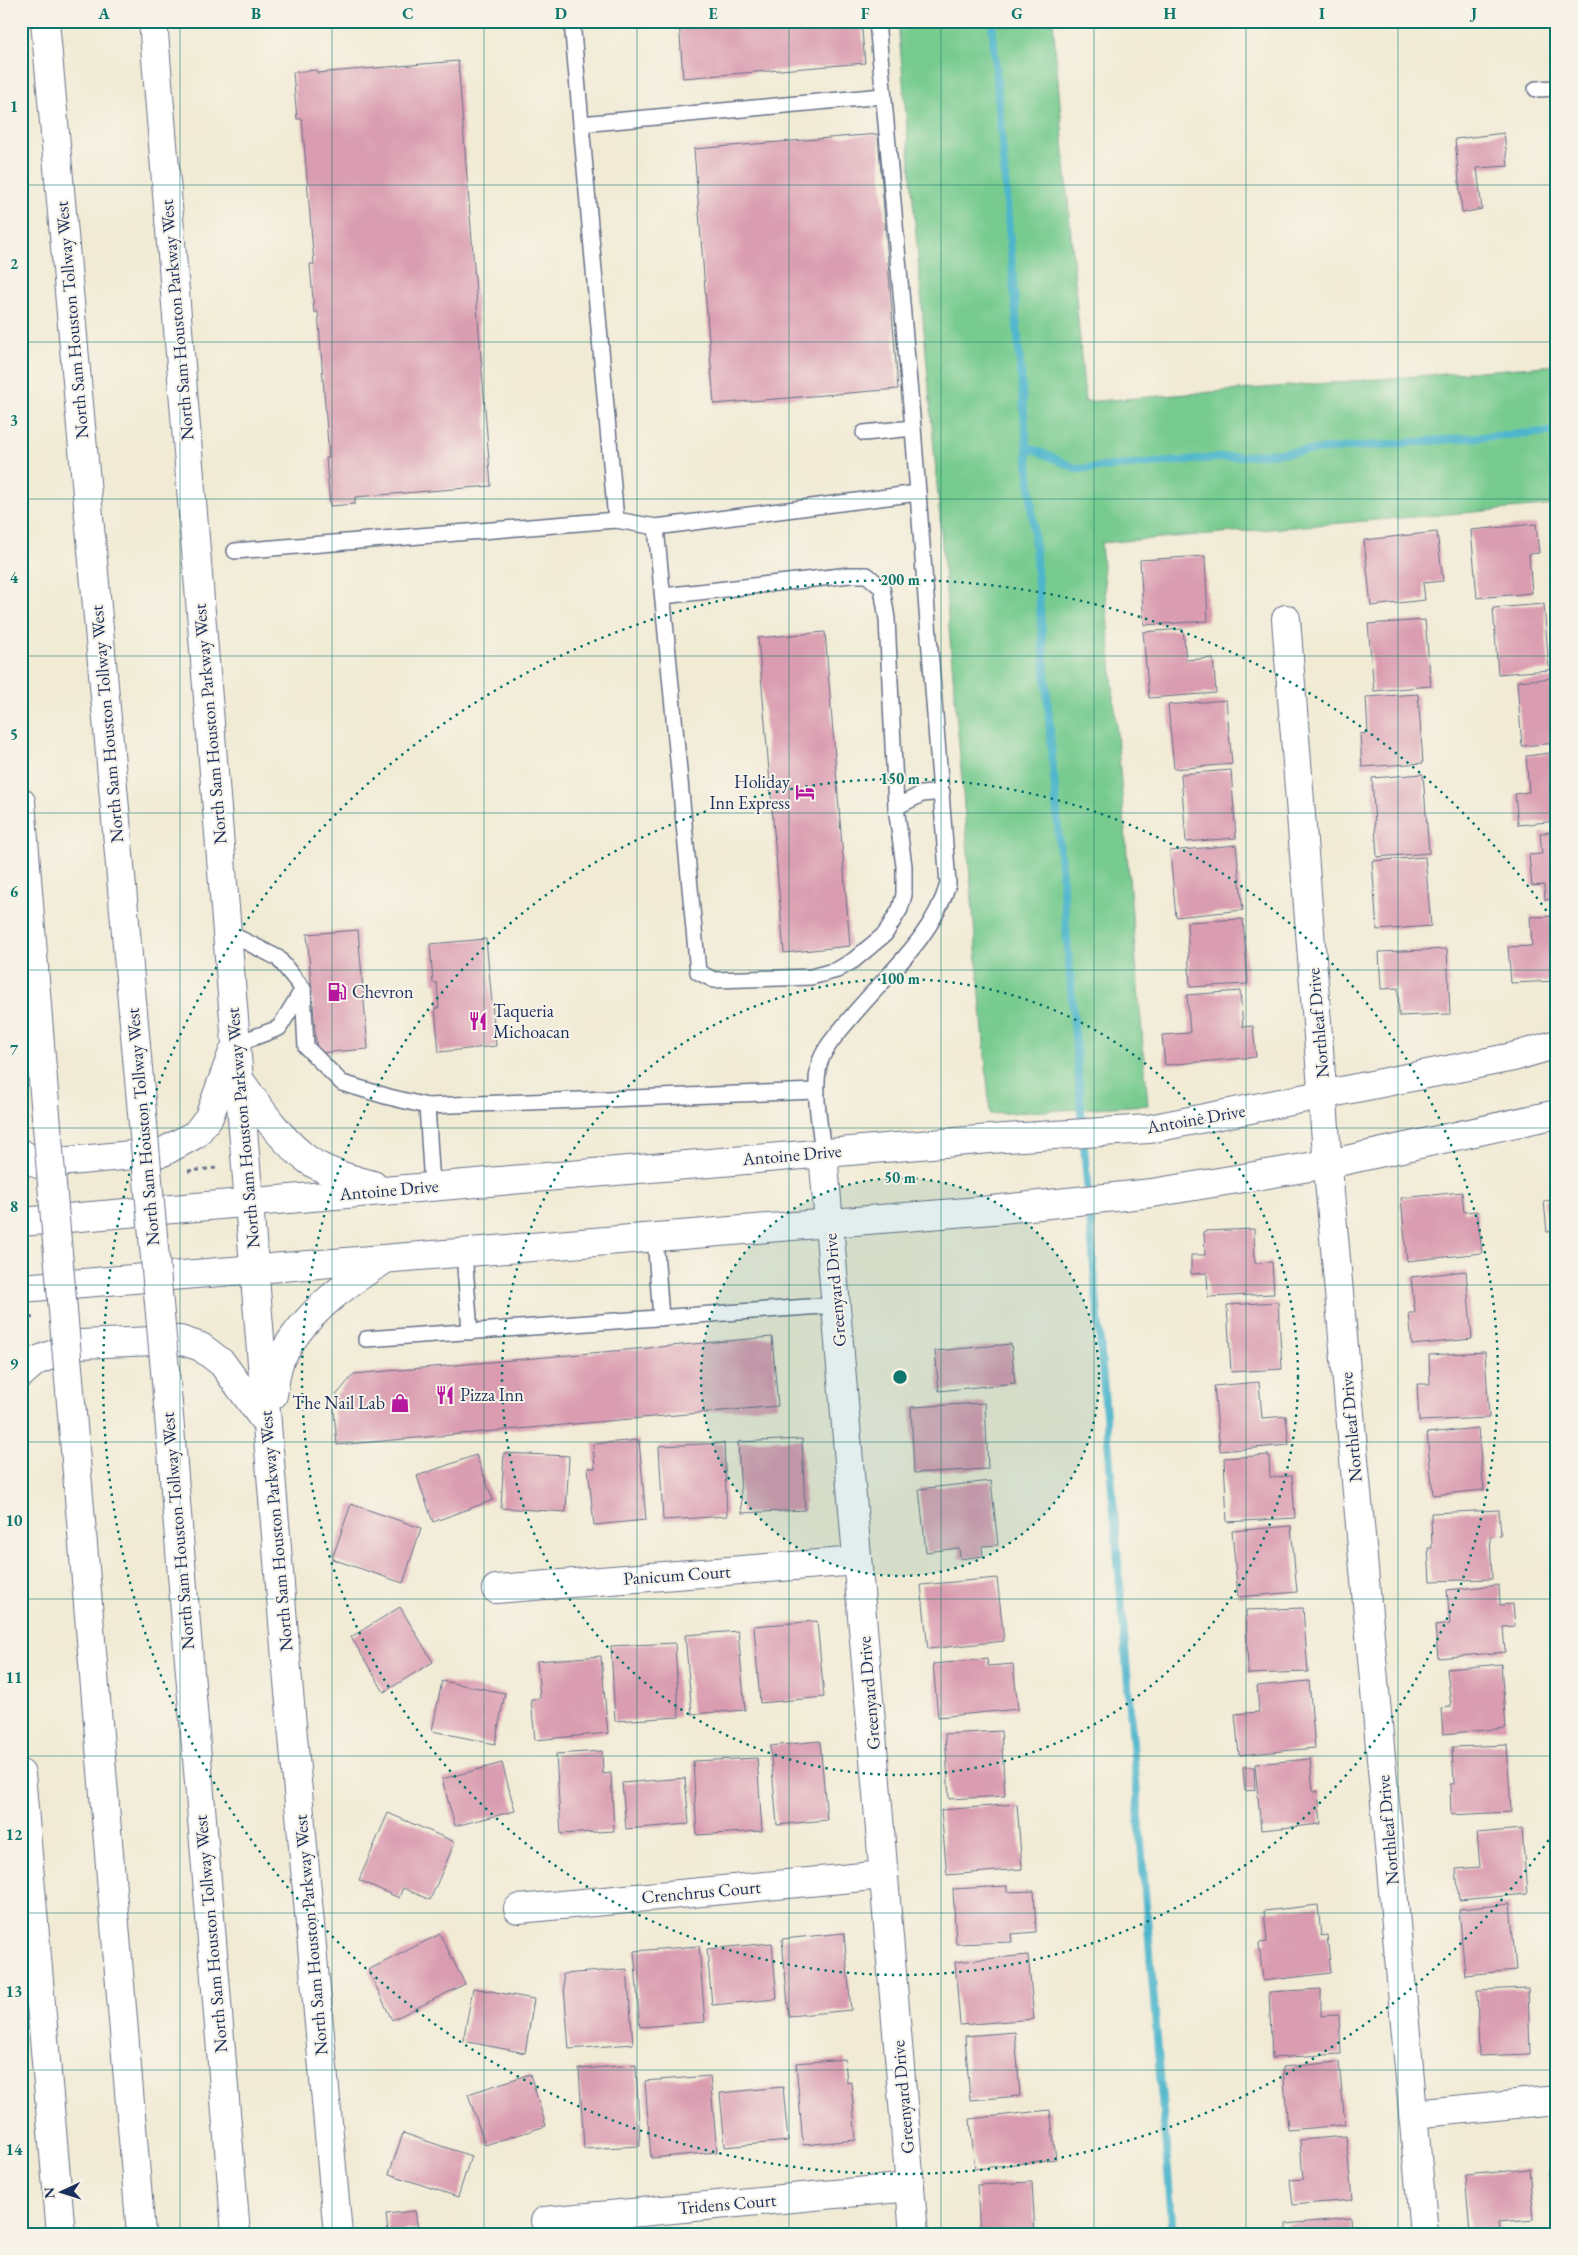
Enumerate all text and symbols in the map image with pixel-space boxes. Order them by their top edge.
text: A [97,3,110,24]
text: B [251,3,261,24]
text: C [402,3,414,24]
text: D [555,3,567,24]
text: E [708,3,718,24]
text: F [861,3,870,24]
text: G [1011,3,1023,24]
text: H [1164,3,1177,24]
text: I [1319,3,1325,24]
text: J [1469,3,1477,24]
text: 1 [10,96,18,117]
street label: North Sam Houston Parkway West [154,198,198,441]
street label: North Sam Houston Tollway West [50,200,93,440]
text: 2 [10,253,19,274]
text: 3 [10,410,18,431]
text: 4 [10,567,19,588]
text: 200 m [880,570,920,589]
street label: North Sam Houston Parkway West [187,602,231,845]
street label: North Sam Houston Tollway West [85,604,128,844]
text: 5 [10,724,18,745]
text: 150 m [880,769,920,788]
place label: Holiday Inn Express [709,770,790,814]
hotel icon: Holiday Inn Express [794,781,816,803]
text: 6 [10,881,19,902]
street label: Northleaf Drive [1301,967,1334,1079]
text: 100 m [880,969,920,988]
place label: Chevron [352,980,414,1003]
fuel station icon: Chevron [326,981,348,1003]
place label: Taqueria Michoacan [493,999,570,1043]
street label: North Sam Houston Parkway West [220,1006,264,1249]
street label: North Sam Houston Tollway West [121,1007,164,1247]
restaurant icon: Taqueria Michoacan [467,1010,489,1032]
text: 7 [10,1039,19,1060]
street label: Antoine Drive [1144,1099,1247,1139]
street label: Antoine Drive [740,1139,843,1170]
text: 50 m [884,1168,916,1187]
street label: Antoine Drive [337,1174,440,1205]
text: 8 [10,1196,18,1217]
street label: Greenyard Drive [818,1232,851,1348]
text: 9 [10,1353,19,1374]
centre of rings [891,1368,909,1386]
street label: Northleaf Drive [1334,1371,1367,1483]
place label: Pizza Inn [460,1383,524,1406]
restaurant icon: Pizza Inn [434,1384,456,1406]
place label: The Nail Lab [292,1391,385,1414]
shop icon: The Nail Lab [389,1392,411,1414]
street label: North Sam Houston Parkway West [253,1409,297,1652]
street label: North Sam Houston Tollway West [156,1411,199,1651]
text: 10 [6,1510,23,1531]
street label: Panicum Court [623,1559,732,1590]
street label: Greenyard Drive [852,1635,885,1751]
text: 11 [6,1667,22,1688]
street label: Northleaf Drive [1371,1774,1404,1886]
street label: North Sam Houston Parkway West [288,1813,332,2056]
street label: North Sam Houston Tollway West [189,1814,232,2054]
text: 12 [6,1824,23,1845]
street label: Crenchrus Court [640,1875,762,1908]
text: 13 [6,1981,22,2002]
street label: Greenyard Drive [886,2039,919,2155]
text: 14 [6,2139,23,2160]
north arrow [38,2168,88,2218]
text: N [40,2186,58,2199]
street label: Tridens Court [677,2188,777,2219]

